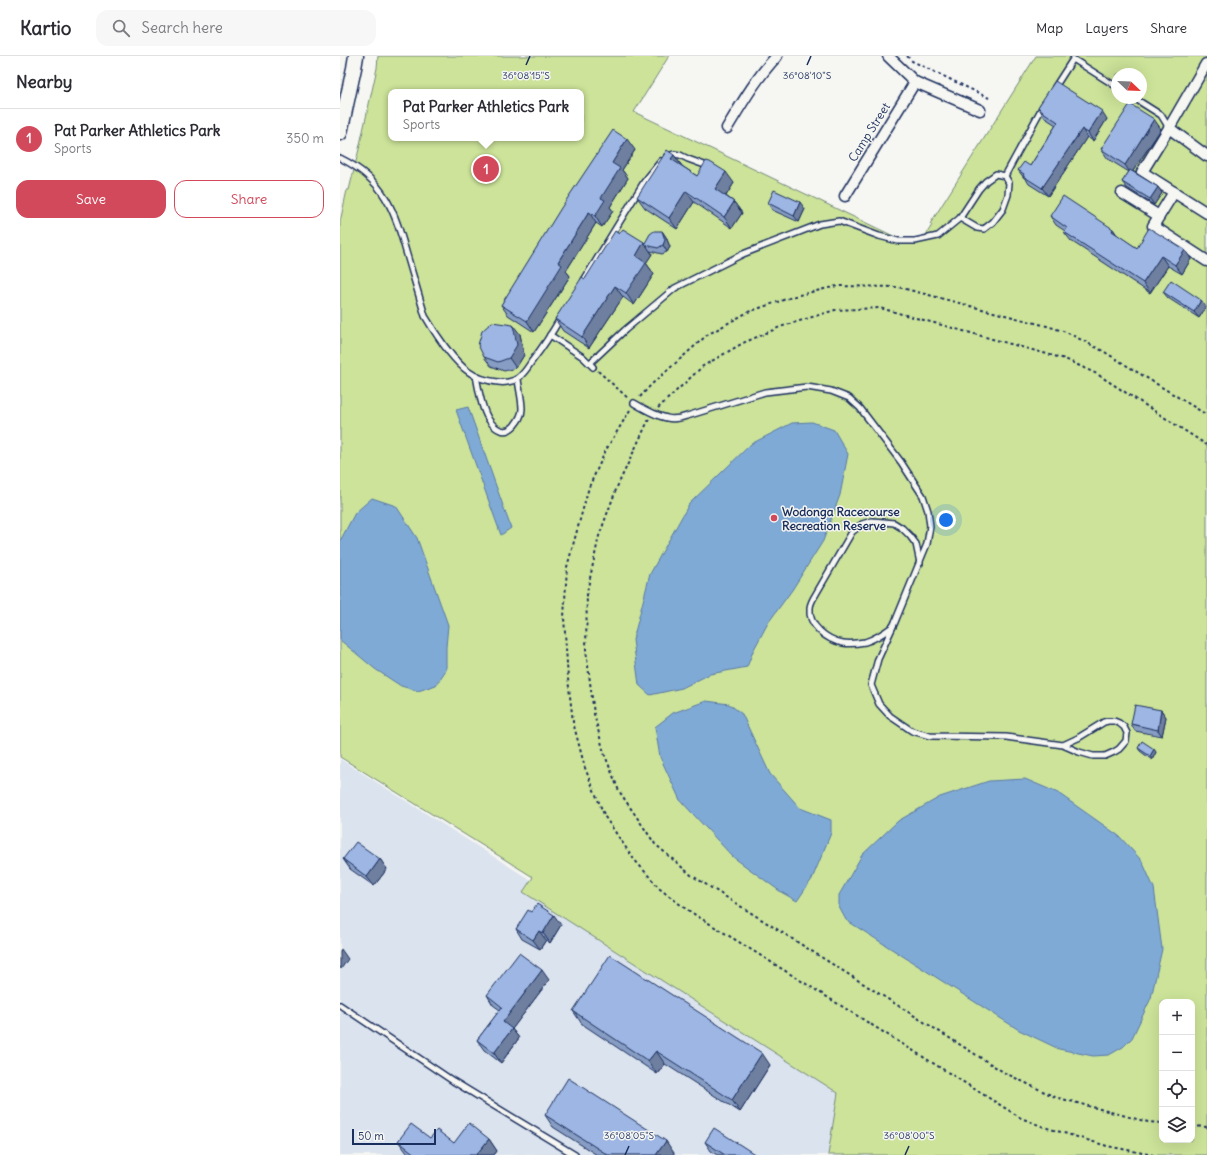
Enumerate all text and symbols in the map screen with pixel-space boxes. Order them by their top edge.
search box [96,10,376,46]
text: Kartio [20,16,72,40]
icon: search [110,17,132,39]
text: Search here [142,18,223,37]
text: Map [1036,19,1063,37]
text: Layers [1085,19,1128,37]
text: Share [1150,19,1187,37]
north arrow [1111,68,1147,104]
text: 36°08'15"S [502,69,550,82]
text: 36°08'10"S [783,69,832,82]
text: Nearby [16,71,72,93]
popup [388,89,584,141]
text: Pat Parker Athletics Park [403,97,569,116]
street label: Camp Street [845,100,893,164]
text: Sports [403,116,440,133]
text: Pat Parker Athletics Park [54,121,221,140]
text: 1 [26,130,32,147]
text: 350 m [286,130,324,147]
text: Sports [54,140,92,157]
pin: 1 [473,154,499,184]
button: Save [16,180,166,218]
button: Share [174,180,324,218]
place label: Wodonga Racecourse Recreation Reserve [782,504,900,533]
your location [936,510,956,530]
marker: Wodonga Racecourse Recreation Reserve [769,513,779,523]
map controls [1159,999,1195,1143]
button: + [1159,999,1195,1035]
button: − [1159,1035,1195,1071]
button: locate [1159,1071,1195,1107]
button: layers [1159,1107,1195,1143]
scale bar [352,1127,436,1146]
text: 50 m [358,1129,384,1143]
text: 36°08'05"S [604,1129,655,1142]
text: 36°08'00"S [883,1129,935,1142]

